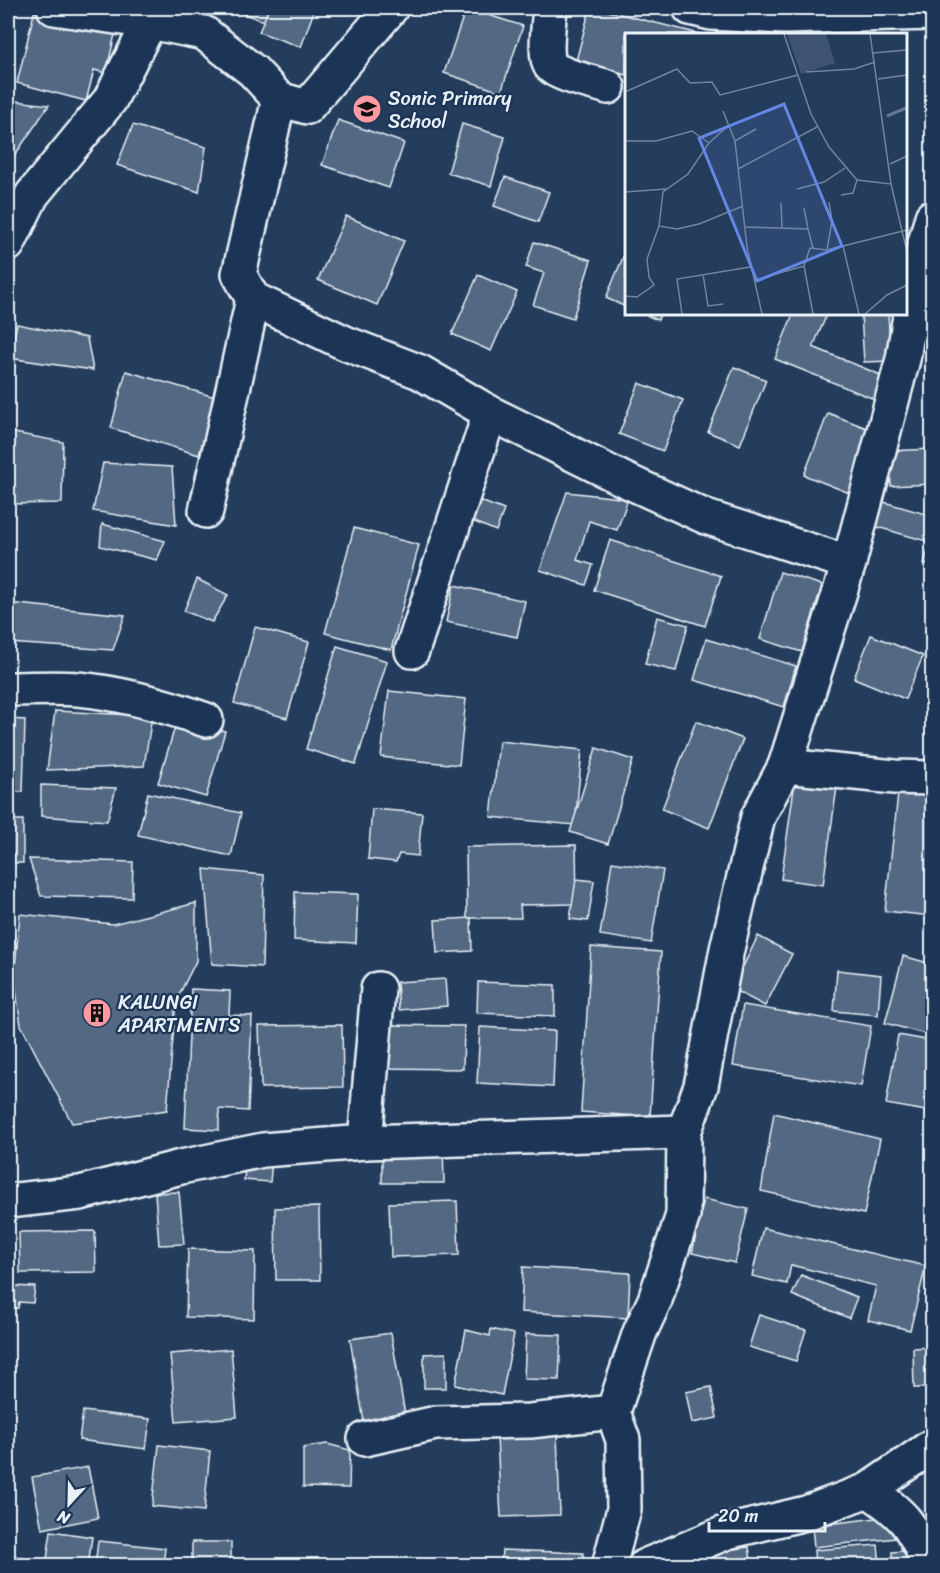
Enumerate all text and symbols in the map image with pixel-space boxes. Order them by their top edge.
inset map [625,33,907,315]
place label: Sonic Primary School [388,81,512,139]
school or university icon: Sonic Primary School [351,93,383,125]
place label: KALUNGI APARTMENTS [117,985,241,1043]
building icon: KALUNGI APARTMENTS [81,997,113,1029]
north arrow [39,1474,99,1534]
scale bar [709,1495,824,1533]
text: 20 m [718,1500,758,1532]
text: N [52,1502,75,1533]

